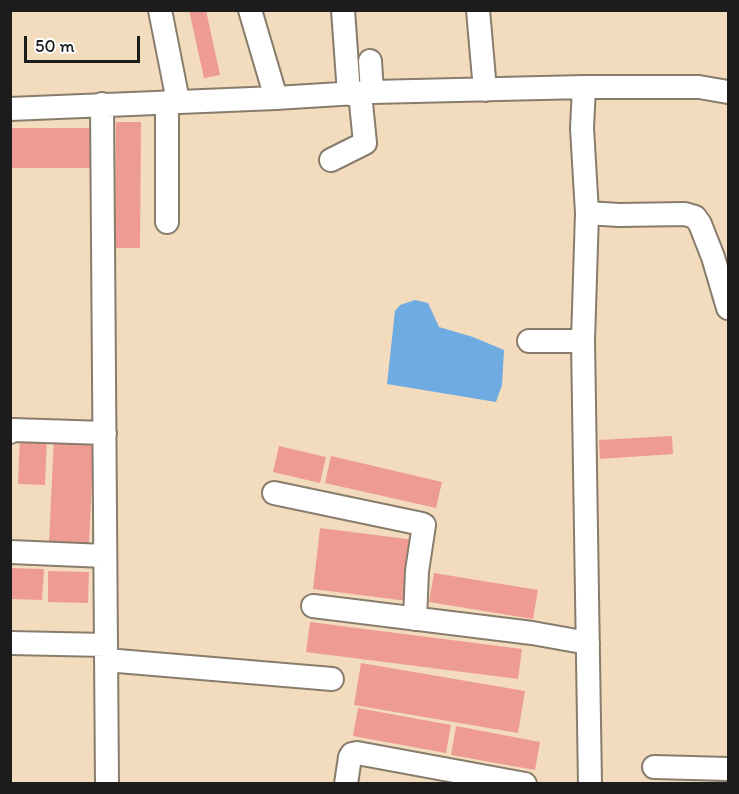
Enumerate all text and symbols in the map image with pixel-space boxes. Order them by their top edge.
scale bar [27,24,142,62]
text: 50 m [35,35,75,57]

